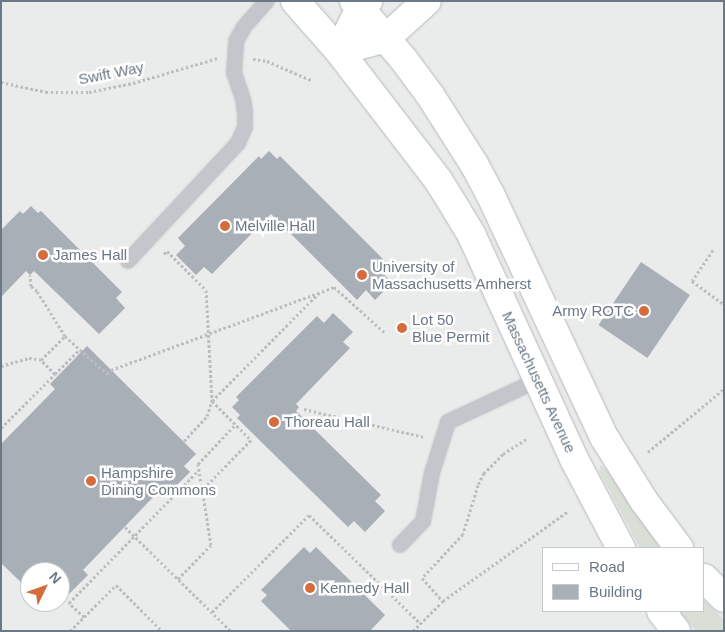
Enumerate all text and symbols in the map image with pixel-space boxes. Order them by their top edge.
street label: Swift Way [77,58,145,88]
place label: Melville Hall [235,217,315,235]
marker: Melville Hall [219,220,231,232]
place label: James Hall [53,246,127,264]
marker: James Hall [37,249,49,261]
place label: University of Massachusetts Amherst [372,257,532,292]
marker: University of Massachusetts Amherst [356,269,368,281]
place label: Army ROTC [552,302,634,320]
marker: Army ROTC [638,305,650,317]
street label: Massachusetts Avenue [498,308,580,456]
place label: Lot 50 Blue Permit [412,310,490,345]
marker: Lot 50 Blue Permit [396,322,408,334]
place label: Thoreau Hall [284,413,370,431]
marker: Thoreau Hall [268,416,280,428]
place label: Hampshire Dining Commons [101,463,216,498]
marker: Hampshire Dining Commons [85,475,97,487]
legend [542,547,705,612]
text: Road [589,558,625,575]
north arrow [20,562,70,612]
text: N [46,569,65,587]
place label: Kennedy Hall [320,579,409,597]
marker: Kennedy Hall [304,582,316,594]
text: Building [589,583,642,600]

